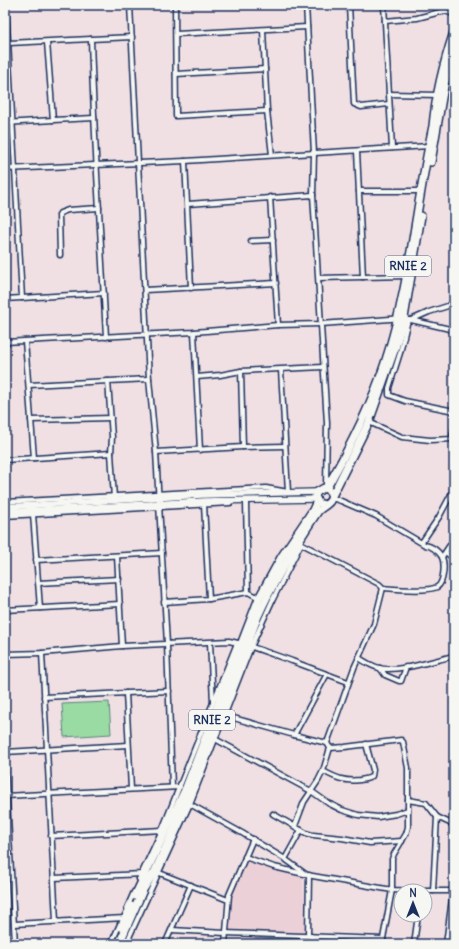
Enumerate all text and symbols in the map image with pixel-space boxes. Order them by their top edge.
road number: RNIE 2 [385,256,431,276]
road number: RNIE 2 [189,710,235,730]
north arrow [393,883,433,923]
text: N [409,886,417,900]

